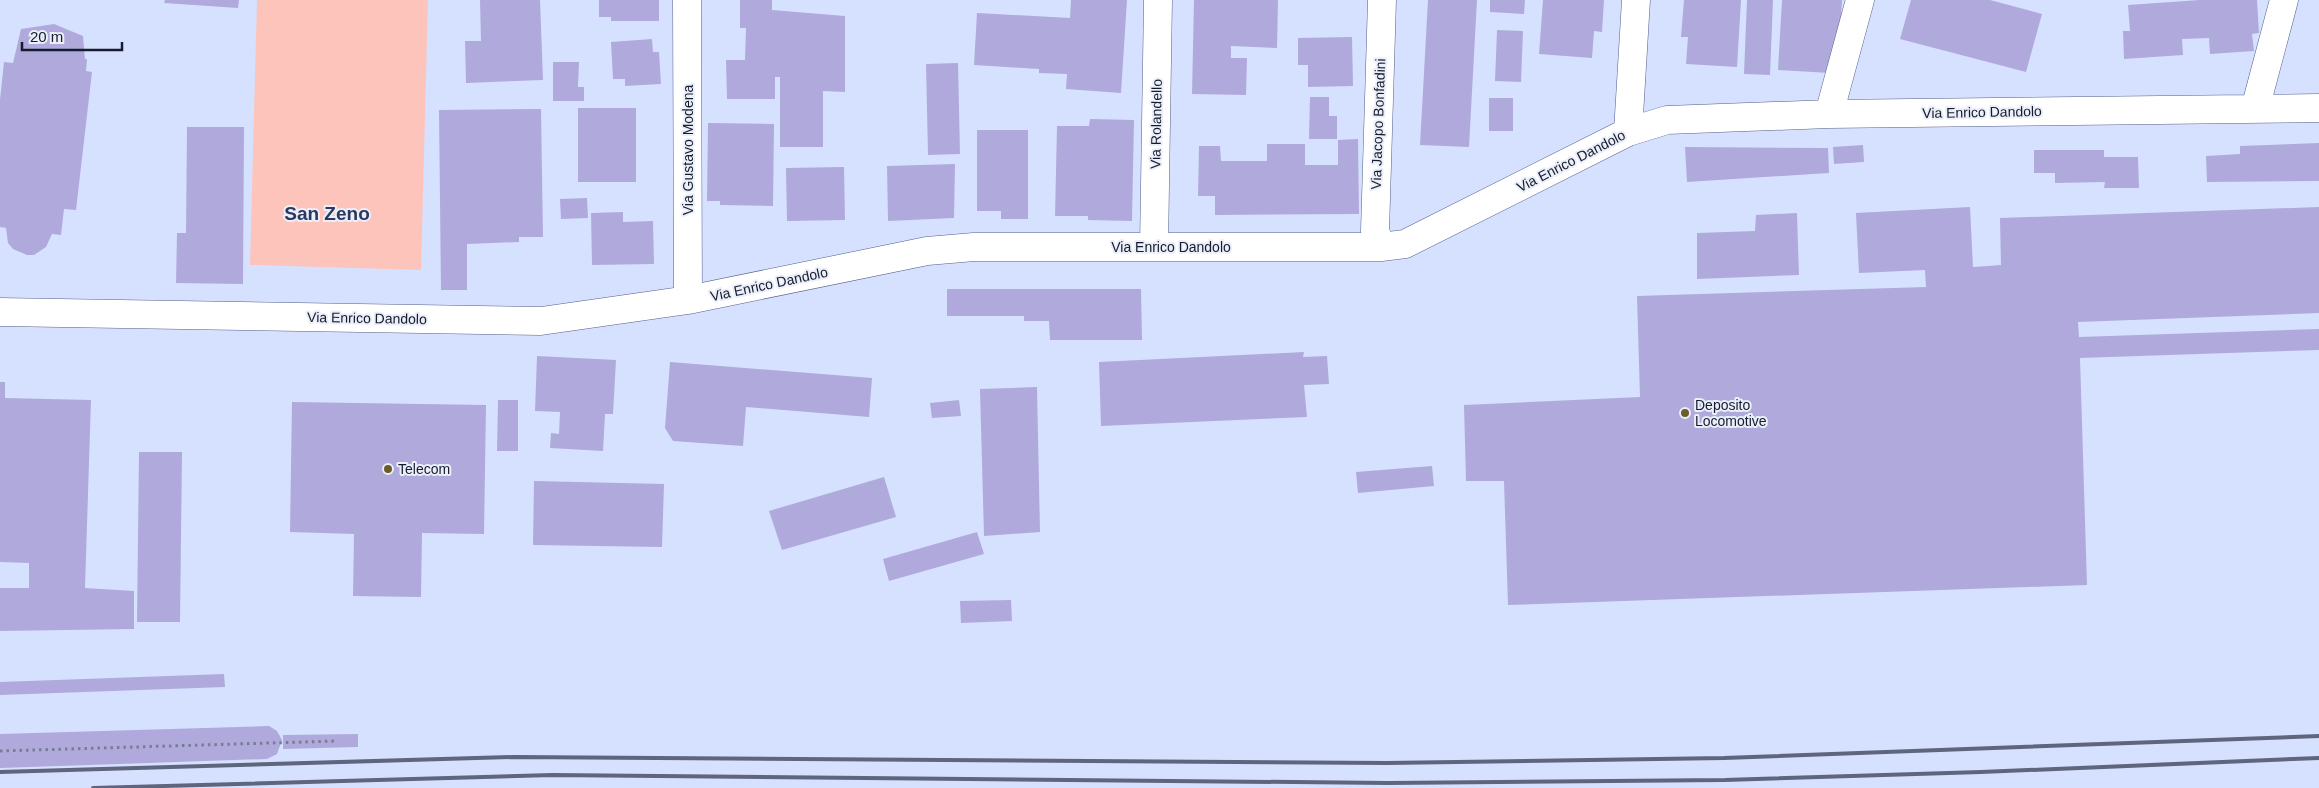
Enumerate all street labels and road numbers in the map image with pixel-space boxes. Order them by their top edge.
street label: Via Jacopo Bonfadini [1368,58,1388,190]
street label: Via Rolandello [1147,79,1165,169]
street label: Via Gustavo Modena [680,85,696,215]
street label: Via Enrico Dandolo [1922,103,2042,121]
street label: Via Enrico Dandolo [1514,127,1628,195]
street label: Via Enrico Dandolo [1111,239,1231,255]
street label: Via Enrico Dandolo [709,264,829,304]
street label: Via Enrico Dandolo [307,309,427,327]

